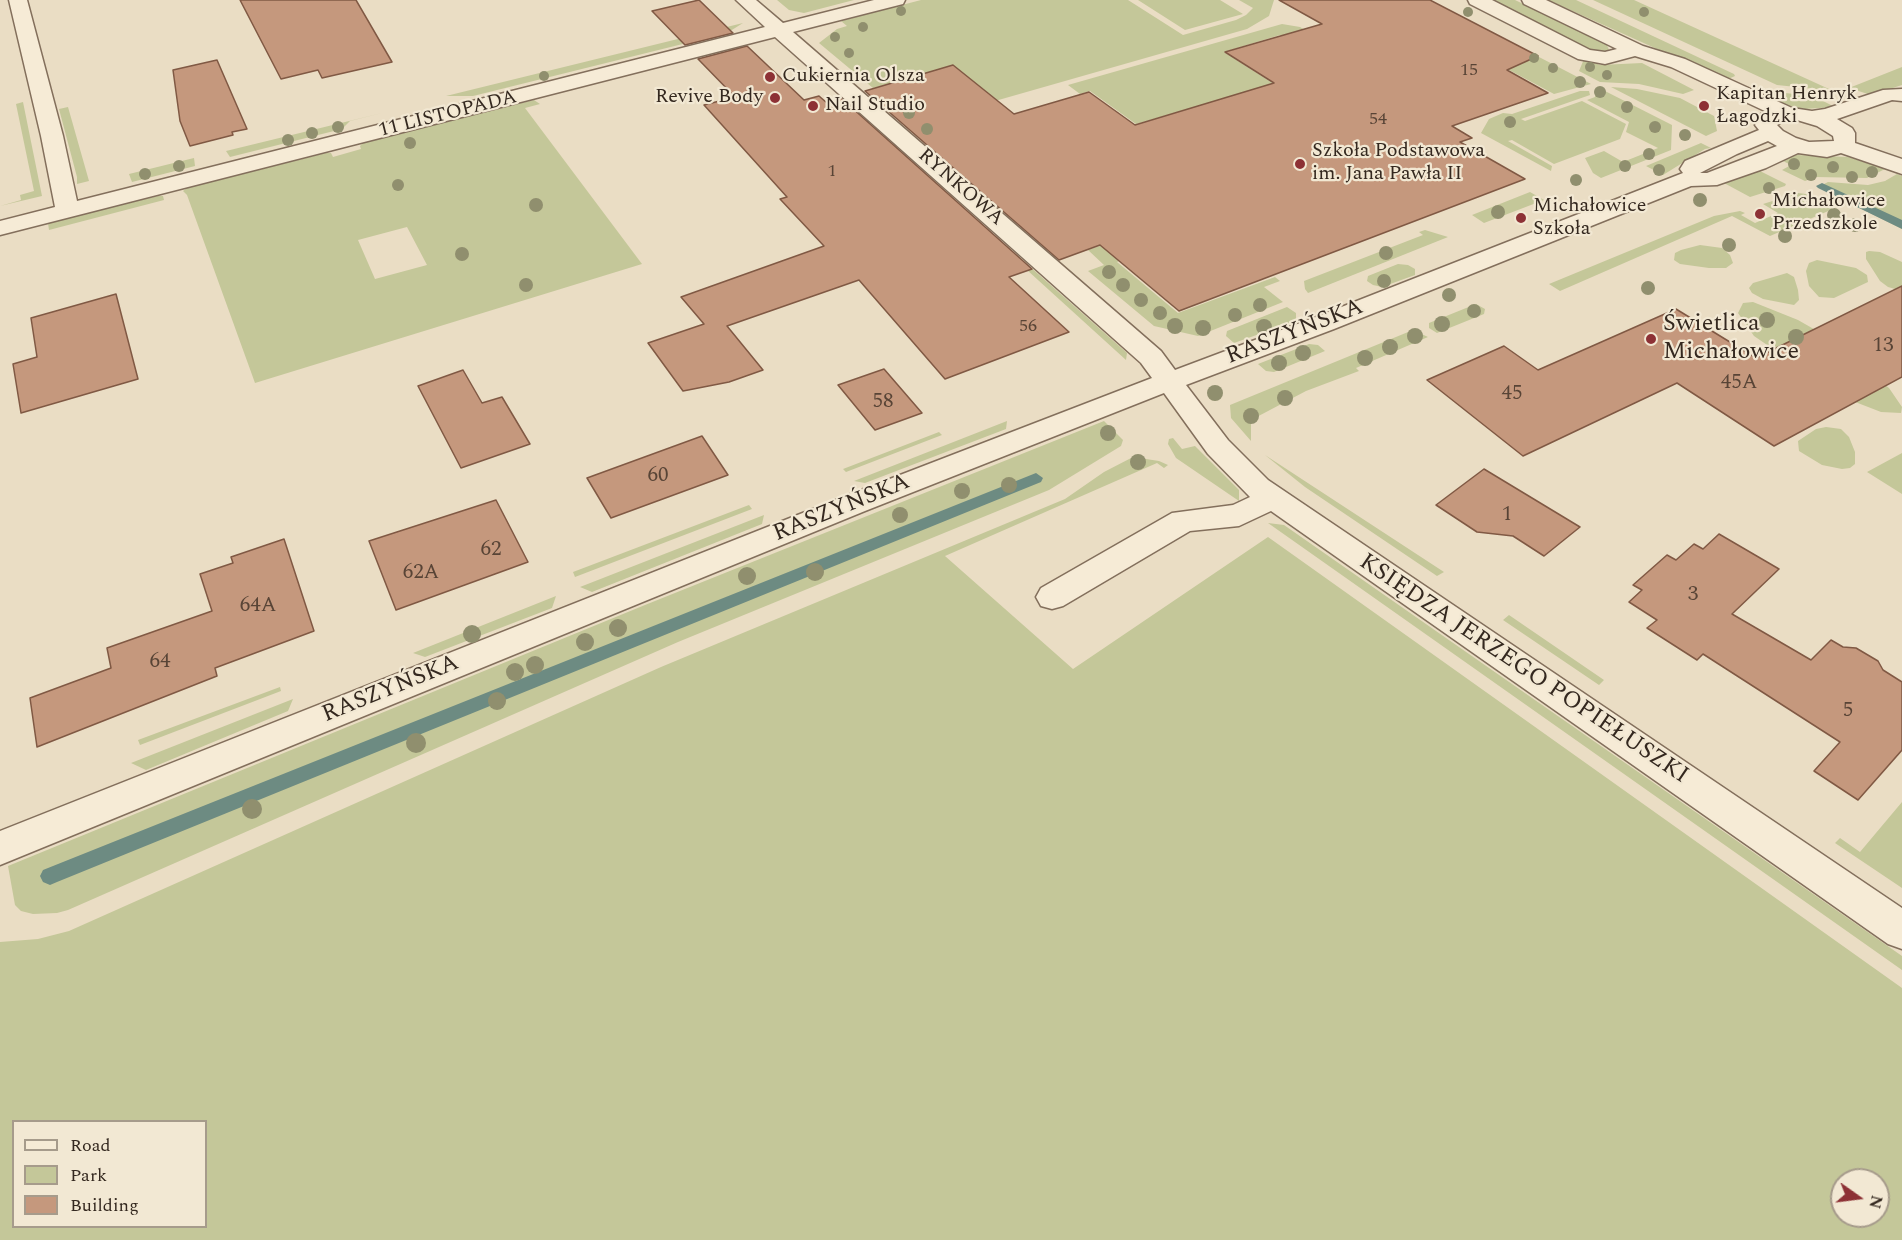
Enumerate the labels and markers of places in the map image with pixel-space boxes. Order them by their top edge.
place label: Cukiernia Olsza [782,65,925,89]
marker: Cukiernia Olsza [763,70,777,84]
place label: Kapitan Henryk Łagodzki [1716,83,1857,130]
place label: Revive Body [655,86,763,110]
marker: Revive Body [768,91,782,105]
place label: Nail Studio [825,94,925,118]
marker: Nail Studio [806,99,820,113]
marker: Kapitan Henryk Łagodzki [1697,99,1711,113]
place label: Szkoła Podstawowa im. Jana Pawła II [1312,140,1485,187]
marker: Szkoła Podstawowa im. Jana Pawła II [1293,157,1307,171]
place label: Michałowice Przedszkole [1772,190,1885,237]
place label: Michałowice Szkoła [1533,195,1646,242]
marker: Michałowice Przedszkole [1753,207,1767,221]
marker: Michałowice Szkoła [1514,211,1528,225]
place label: Świetlica Michałowice [1663,311,1799,367]
marker: Świetlica Michałowice [1644,332,1658,346]

